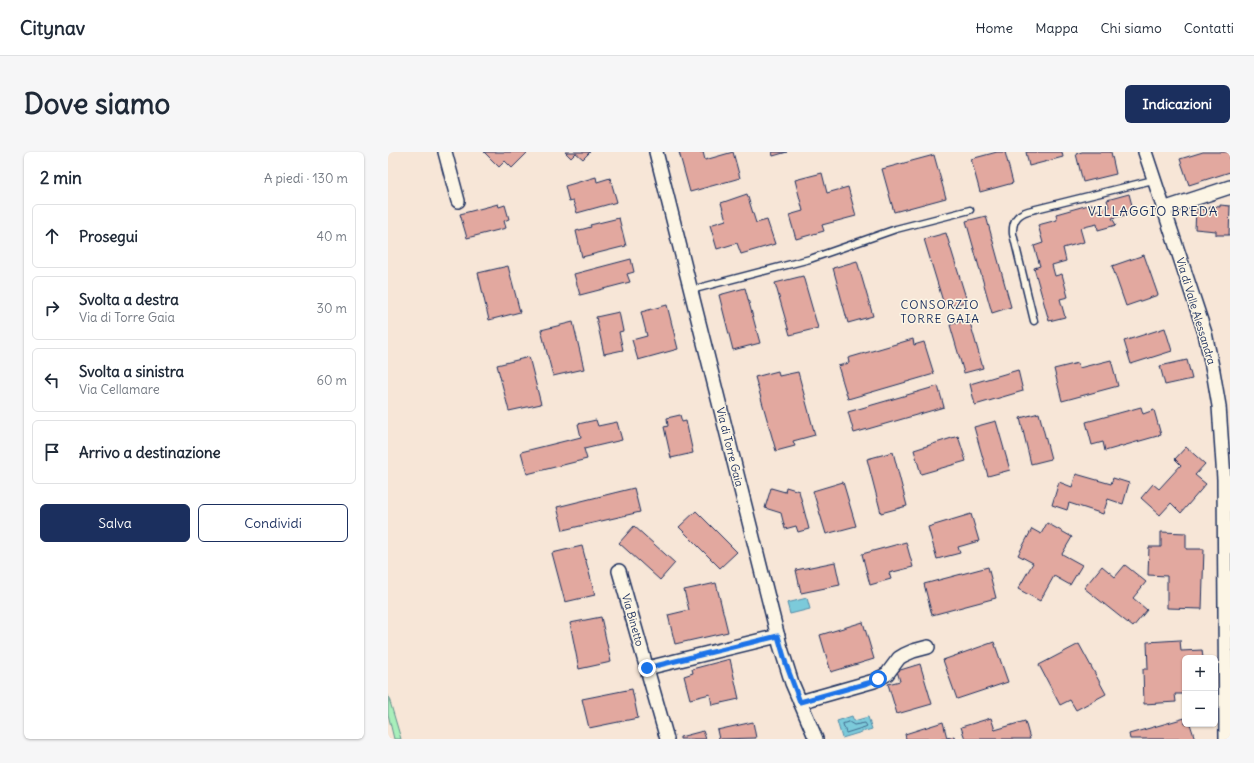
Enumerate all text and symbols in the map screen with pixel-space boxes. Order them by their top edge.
text: Citynav [20,16,85,40]
text: Home [975,19,1013,37]
text: Mappa [1035,19,1078,37]
text: Chi siamo [1100,19,1162,37]
text: Contatti [1184,19,1234,37]
button: Indicazioni [1125,85,1230,123]
text: Dove siamo [24,86,170,122]
text: 2 min [40,167,82,189]
text: A piedi · 130 m [264,170,348,187]
district label: VILLAGGIO BREDA [1088,203,1218,220]
icon: ahead [41,225,63,247]
text: Prosegui [79,227,138,246]
text: 40 m [316,228,347,245]
street label: Via di Valle Alessandra [1173,256,1219,366]
text: Svolta a destra [79,290,179,309]
icon: right [41,297,63,319]
district label: CONSORZIO TORRE GAIA [900,297,980,326]
text: 30 m [317,300,347,317]
text: Via di Torre Gaia [79,309,175,326]
text: Svolta a sinistra [79,362,184,381]
icon: left [41,369,63,391]
text: 60 m [316,372,347,389]
text: Via Cellamare [79,381,160,398]
street label: Via di Torre Gaia [713,406,747,488]
icon: arrive [41,441,63,463]
text: Arrivo a destinazione [79,443,221,462]
button: Salva [40,504,190,542]
button: Condividi [198,504,348,542]
street label: Via Binetto [619,592,647,648]
map controls [1182,655,1218,727]
button: + [1182,655,1218,691]
route end [638,659,656,677]
route start [869,670,887,688]
button: − [1182,691,1218,727]

